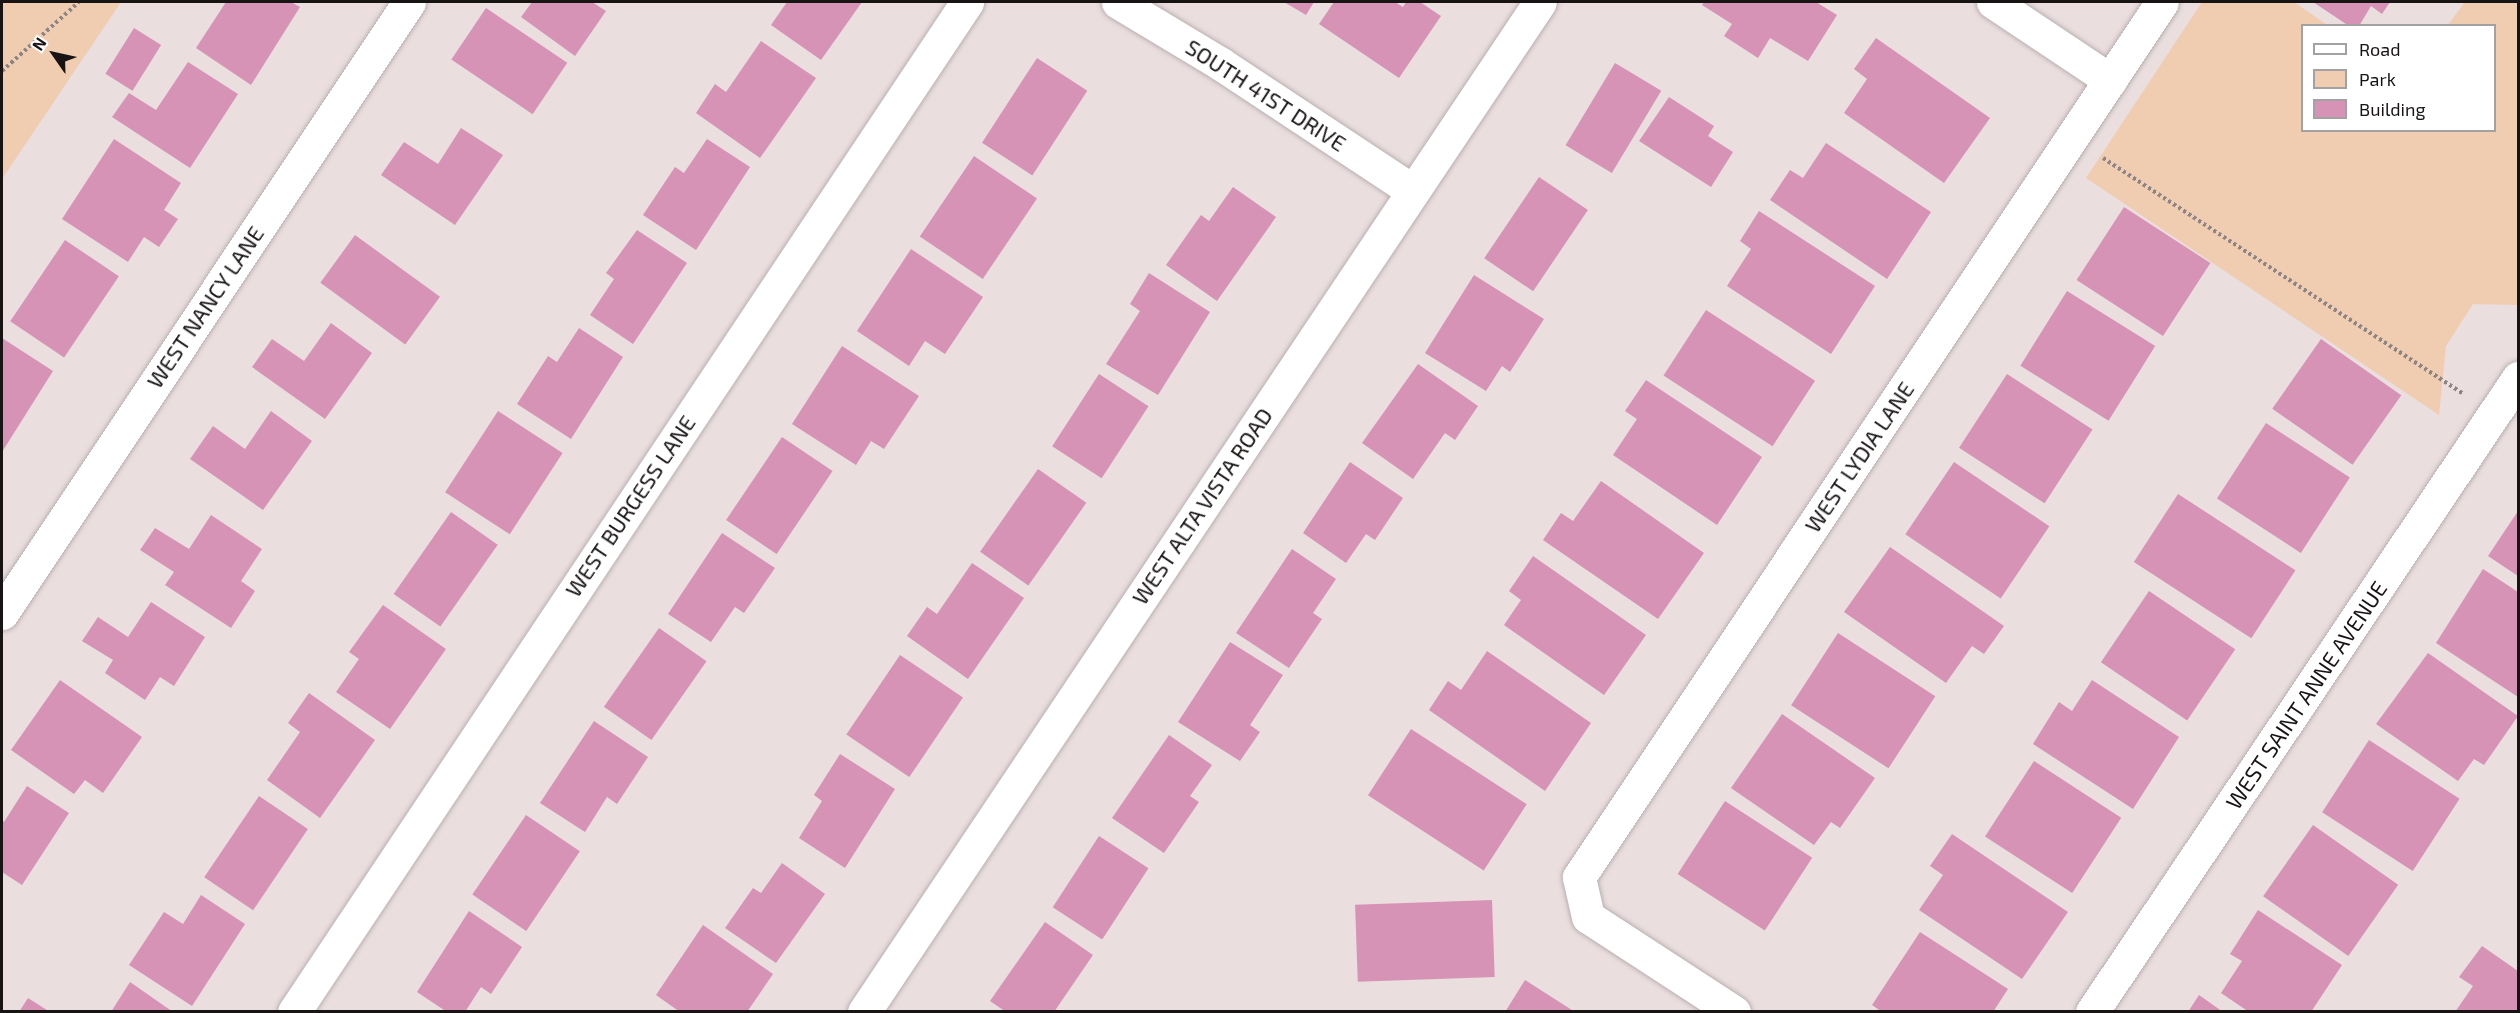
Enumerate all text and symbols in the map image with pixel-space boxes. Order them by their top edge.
north arrow [24,24,84,84]
legend [2301,24,2496,132]
street label: SOUTH 41ST DRIVE [1181,33,1351,157]
text: N [28,34,50,54]
text: Road [2359,38,2400,60]
text: Park [2359,68,2396,90]
text: Building [2359,98,2426,120]
street label: WEST NANCY LANE [141,221,269,393]
street label: WEST LYDIA LANE [1799,376,1919,538]
street label: WEST ALTA VISTA ROAD [1126,402,1278,610]
street label: WEST BURGESS LANE [559,410,701,602]
street label: WEST SAINT ANNE AVENUE [2219,575,2393,815]

